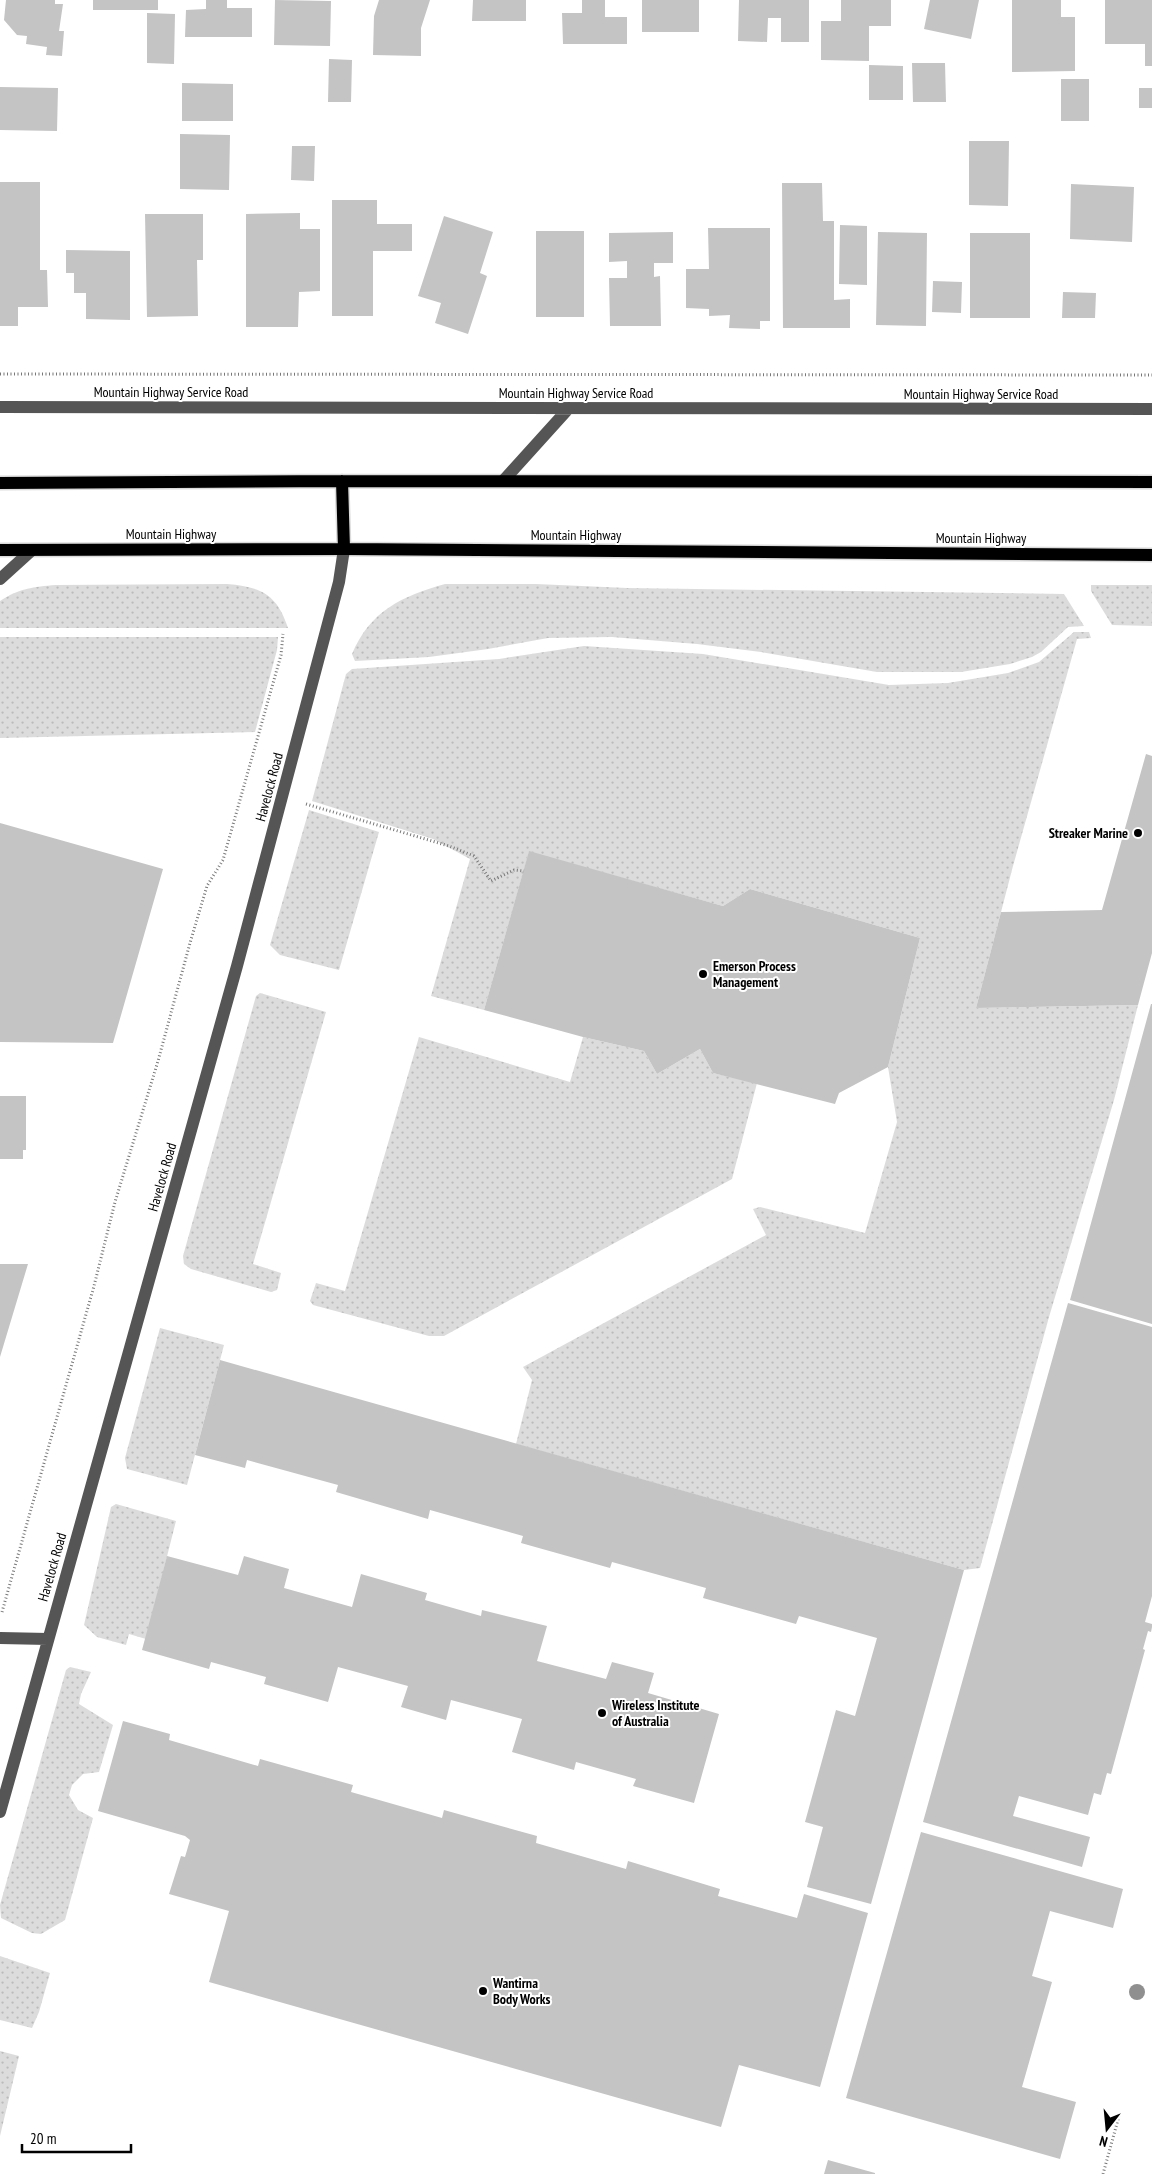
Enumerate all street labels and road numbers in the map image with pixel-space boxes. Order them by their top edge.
street label: Mountain Highway Service Road [94,383,248,401]
street label: Mountain Highway Service Road [499,384,653,402]
street label: Mountain Highway Service Road [904,385,1058,403]
street label: Mountain Highway [126,525,217,543]
street label: Mountain Highway [531,526,622,544]
street label: Mountain Highway [936,529,1027,547]
street label: Havelock Road [251,751,287,823]
street label: Havelock Road [144,1141,180,1213]
street label: Havelock Road [34,1531,70,1603]

